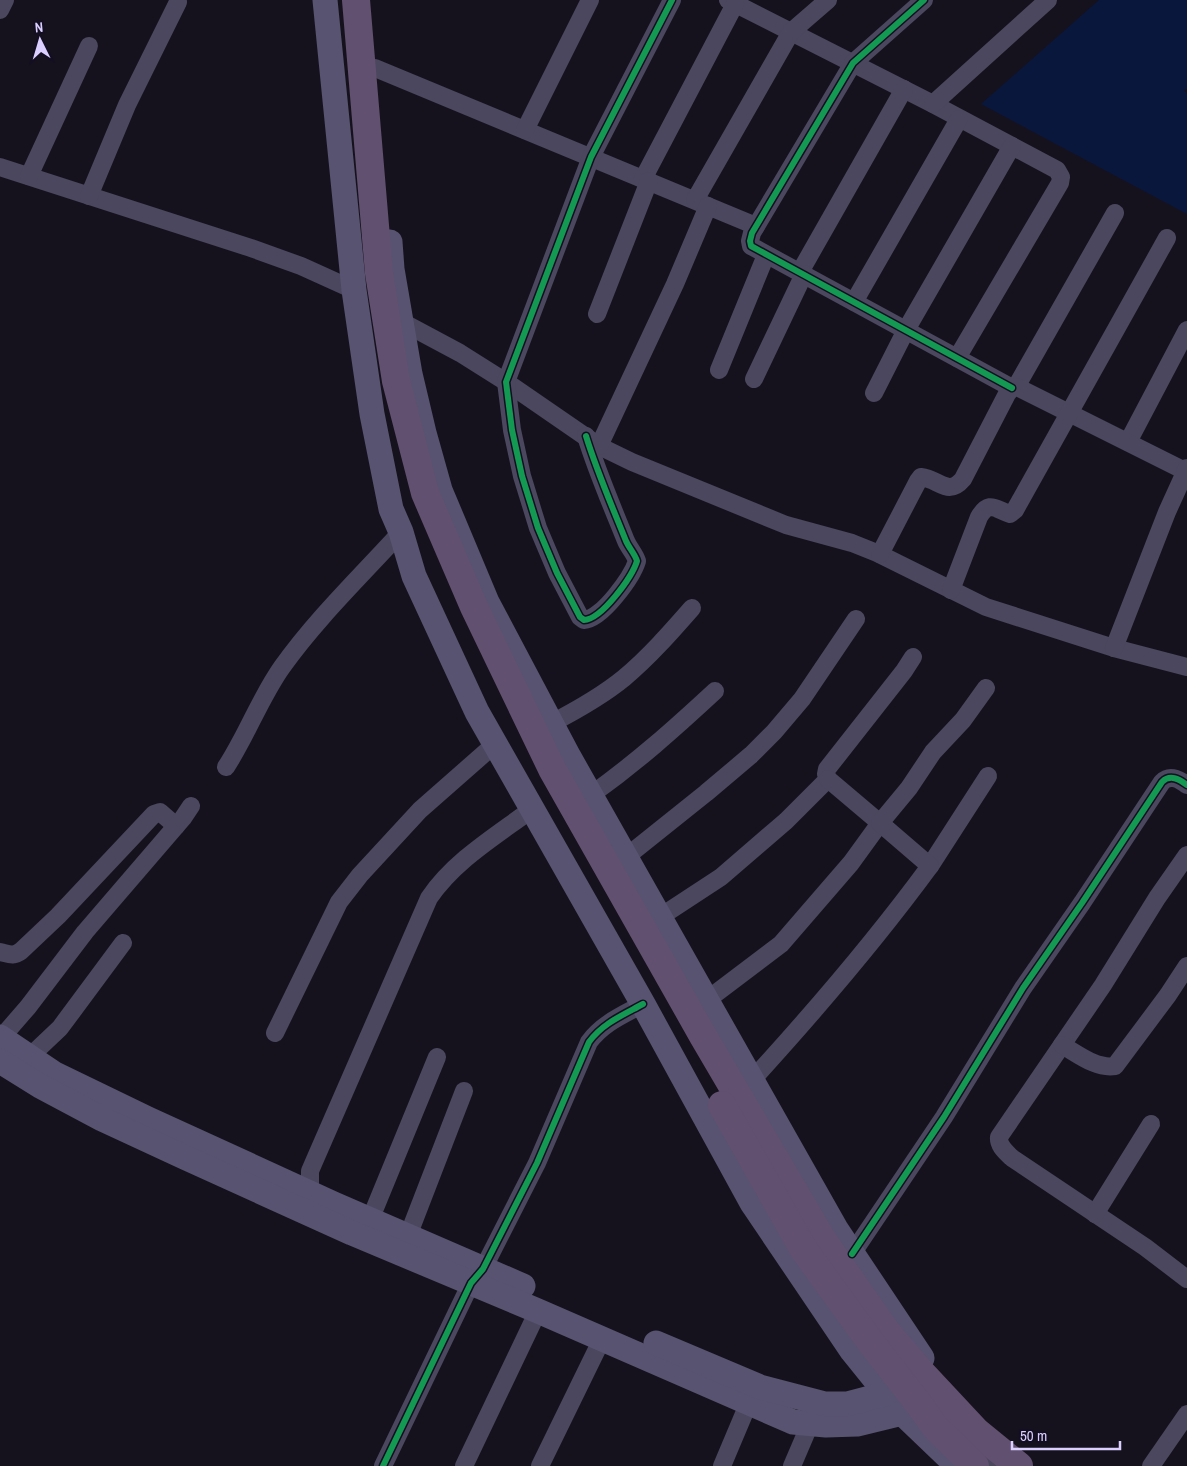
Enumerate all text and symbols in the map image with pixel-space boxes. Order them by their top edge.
north arrow [15,15,65,65]
text: N [34,18,44,36]
scale bar [1012,1418,1120,1450]
text: 50 m [1020,1425,1047,1446]

